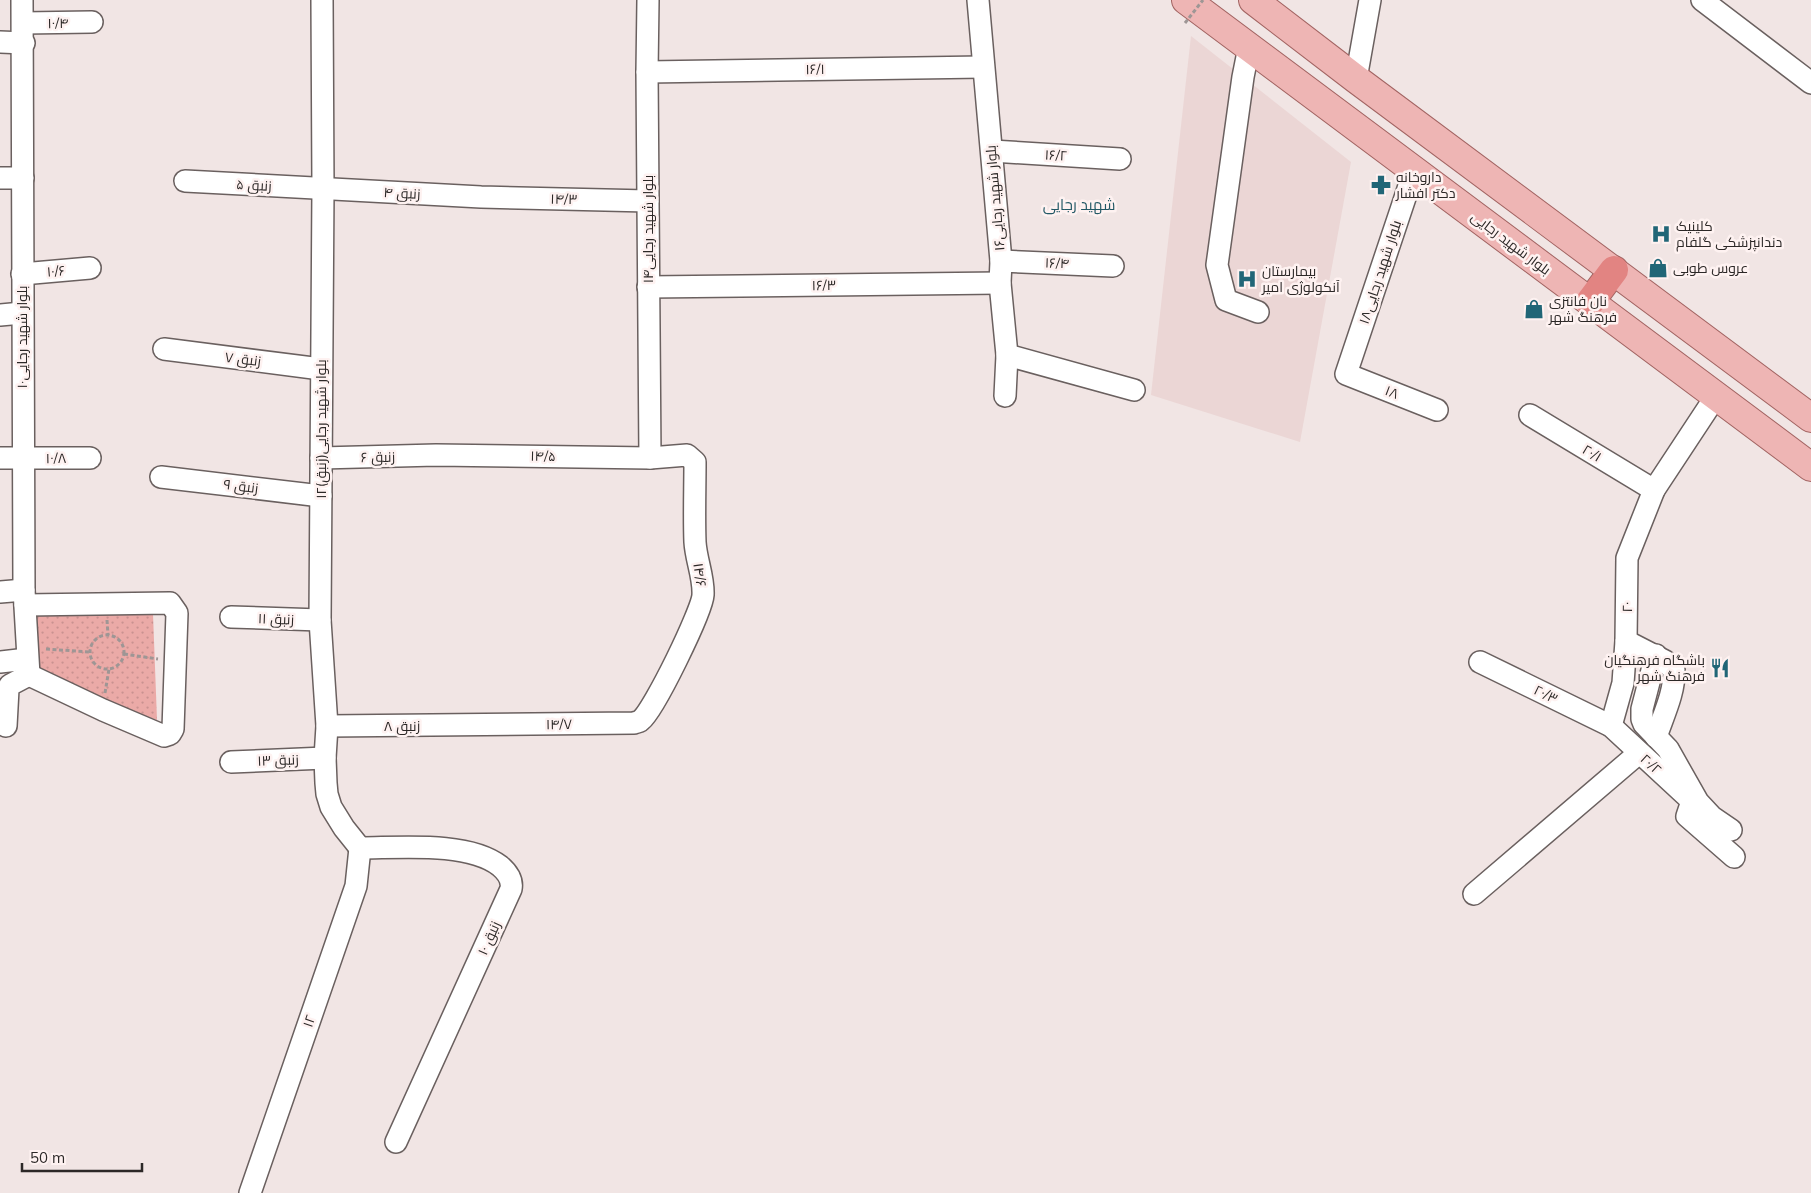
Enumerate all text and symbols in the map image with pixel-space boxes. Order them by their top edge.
street label: ۱۰/۴ [47,14,69,32]
street label: ۱۶/۱ [805,60,825,78]
street label: بلوار شهید رجایی۱۶ [981,144,1009,252]
street label: ۱۶/۲ [1044,145,1068,165]
place label: داروخانه دکتر افشار [1395,168,1456,202]
pharmacy icon: داروخانه دکتر افشار [1370,174,1392,196]
street label: زنبق ۵ [236,175,272,195]
street label: بلوار شهید رجایی۱۴ [639,175,657,283]
street label: زنبق ۴ [383,183,421,203]
street label: ۱۴/۳ [550,190,578,208]
district label: شهید رجایی [1043,195,1115,215]
street label: بلوار شهید رجایی [1468,207,1554,279]
place label: کلینیک دندانپزشکی گلفام [1676,217,1782,252]
street label: بلوار شهید رجایی۱۸ [1355,218,1405,326]
hospital icon: کلینیک دندانپزشکی گلفام [1650,223,1672,245]
street label: ۱۶/۴ [1045,254,1069,272]
shop icon: عروس طوبی [1647,257,1669,279]
place label: عروس طوبی [1673,259,1748,277]
street label: ۱۰/۶ [46,261,66,281]
place label: بیمارستان آنکولوژی امیر [1261,262,1340,296]
hospital icon: بیمارستان آنکولوژی امیر [1236,268,1258,290]
street label: ۱۶/۳ [812,276,836,294]
street label: بلوار شهید رجایی۱۰ [13,286,31,388]
place label: نان فانتزی فرهنگ شهر [1548,292,1617,326]
shop icon: نان فانتزی فرهنگ شهر [1523,298,1545,320]
street label: زنبق ۷ [224,348,262,370]
street label: ۱۲بلوار شهید رجایی(زنبق) [312,359,330,499]
street label: ۱۸ [1383,381,1402,403]
street label: ۲۰/۱ [1579,440,1605,466]
street label: ۱۴/۵ [530,447,556,465]
street label: زنبق ۶ [361,448,395,466]
street label: ۱۰/۸ [46,449,67,467]
street label: زنبق ۹ [223,475,259,497]
street label: ۱۴/۶ [689,562,711,588]
street label: ۲۰ [1618,601,1636,613]
street label: زنبق ۱۱ [258,609,294,629]
place label: باشگاه فرهنگیان فرهنگ شهر [1604,651,1705,685]
restaurant icon: باشگاه فرهنگیان فرهنگ شهر [1709,657,1731,679]
street label: ۲۰/۳ [1531,681,1561,707]
street label: ۱۴/۷ [546,715,573,733]
street label: زنبق ۸ [384,717,420,735]
street label: زنبق ۱۳ [257,750,299,770]
street label: ۲۰/۲ [1637,750,1665,778]
street label: زنبق ۱۰ [474,918,504,958]
street label: ۱۲ [299,1013,319,1029]
scale bar [22,1140,142,1172]
text: 50 m [30,1148,65,1167]

